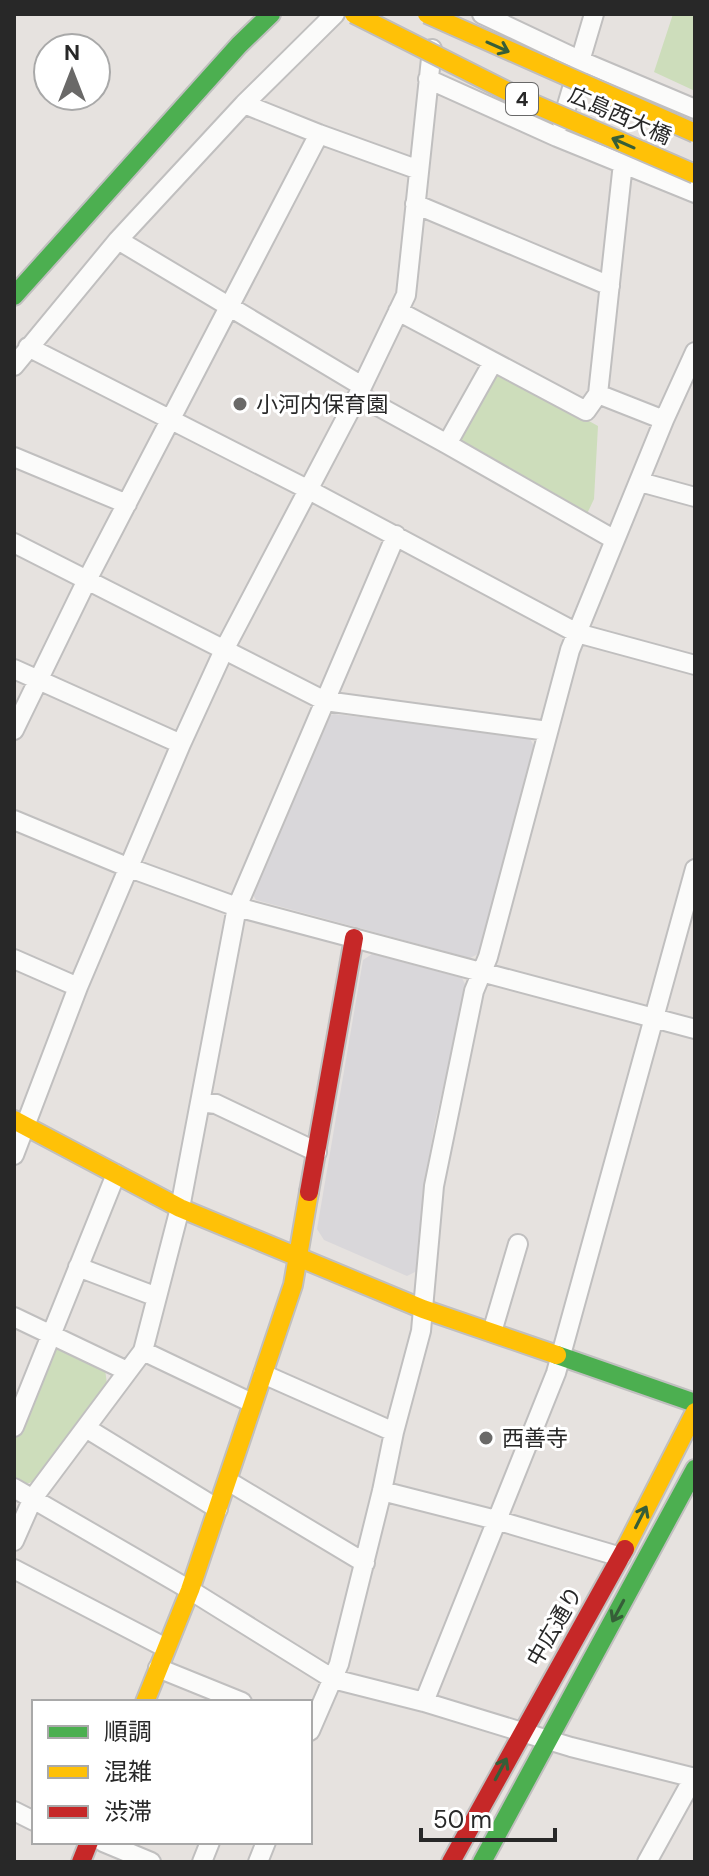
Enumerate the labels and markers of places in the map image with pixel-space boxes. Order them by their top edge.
place label: 小河内保育園 [256,390,388,419]
marker: 小河内保育園 [231,395,249,413]
place label: 西善寺 [502,1424,568,1453]
marker: 西善寺 [477,1429,495,1447]

